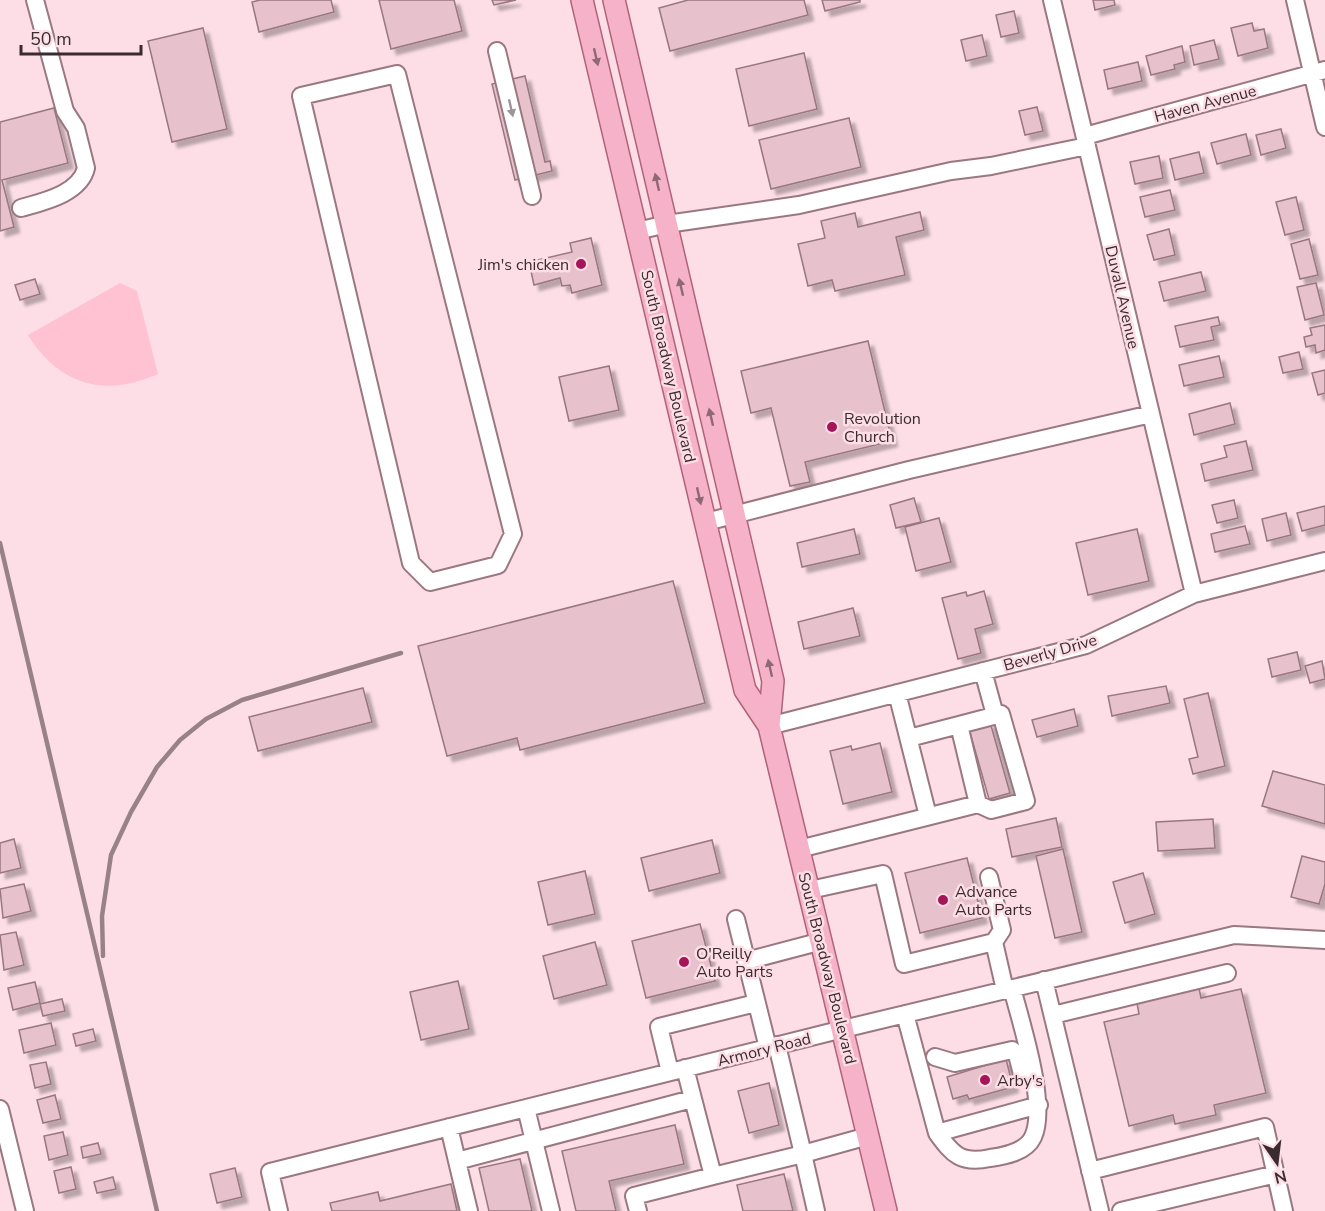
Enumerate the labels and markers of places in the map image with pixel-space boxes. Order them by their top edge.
place label: Jim's chicken [477,254,569,276]
marker: Jim's chicken [574,257,588,271]
place label: Revolution Church [844,408,921,448]
marker: Revolution Church [825,420,839,434]
place label: Advance Auto Parts [955,881,1032,921]
marker: Advance Auto Parts [936,893,950,907]
place label: O'Reilly Auto Parts [696,943,773,983]
marker: O'Reilly Auto Parts [677,955,691,969]
place label: Arby's [997,1070,1043,1092]
marker: Arby's [978,1073,992,1087]

